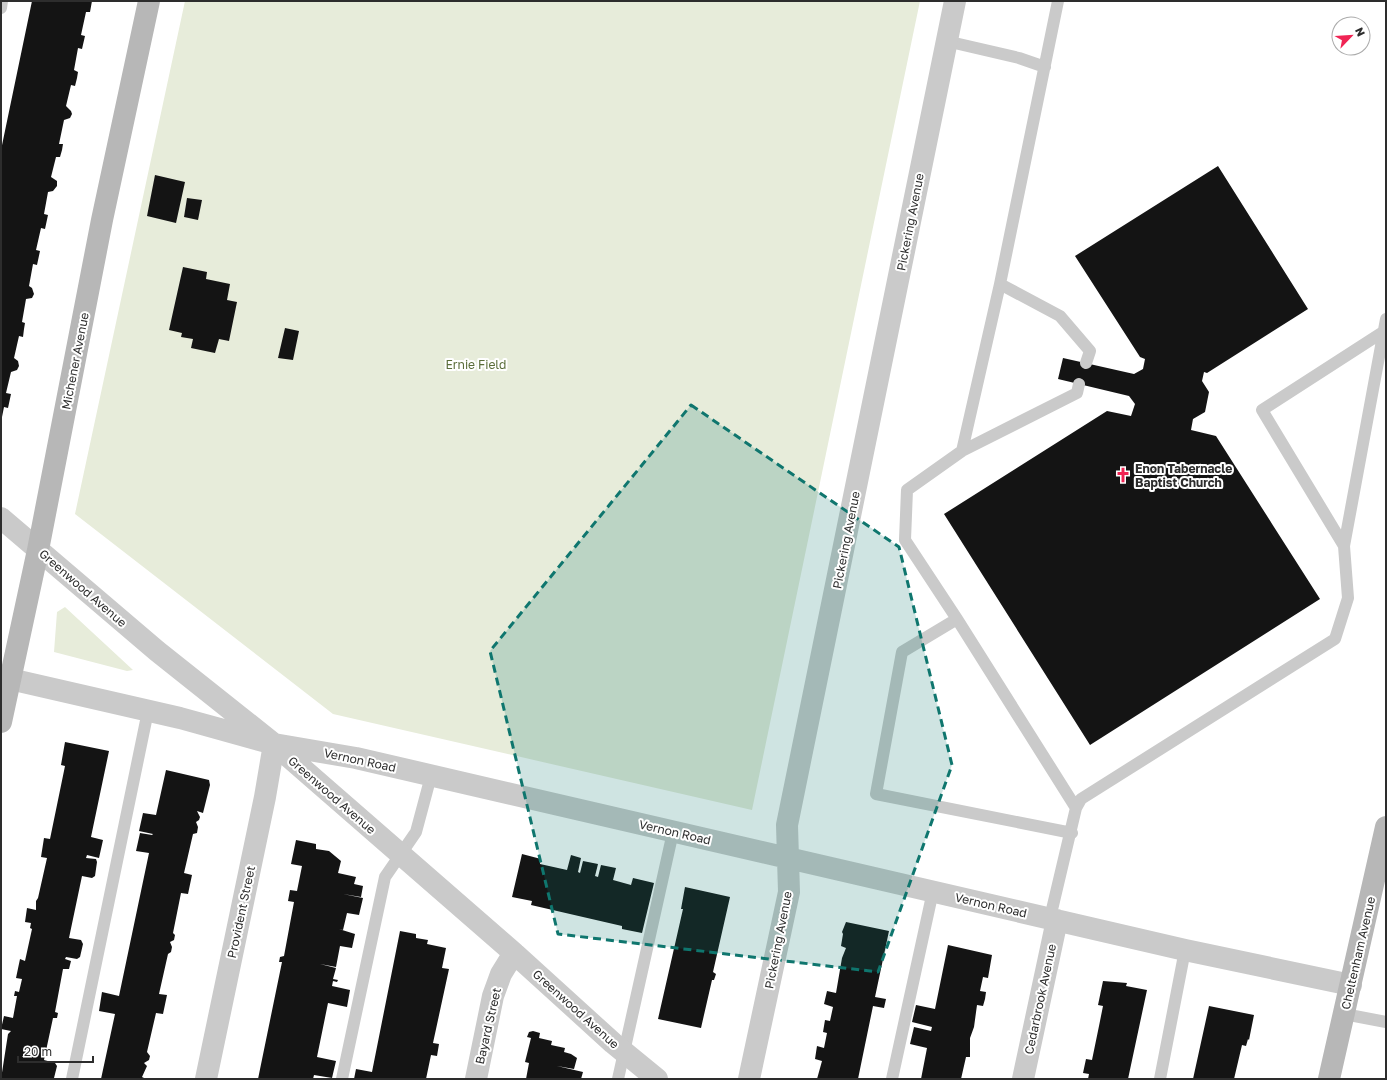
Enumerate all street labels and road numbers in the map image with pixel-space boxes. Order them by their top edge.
street label: Pickering Avenue [893,172,927,272]
street label: Michener Avenue [58,311,92,411]
street label: Pickering Avenue [829,490,863,590]
street label: Greenwood Avenue [36,546,130,630]
street label: Vernon Road [323,745,397,775]
street label: Greenwood Avenue [285,753,379,837]
street label: Vernon Road [638,816,712,848]
street label: Provident Street [224,864,258,960]
street label: Vernon Road [954,889,1028,921]
street label: Pickering Avenue [761,890,795,990]
street label: Cheltenham Avenue [1338,895,1378,1011]
street label: Cedarbrook Avenue [1021,942,1059,1056]
street label: Greenwood Avenue [530,966,622,1052]
street label: Bayard Street [472,986,504,1066]

